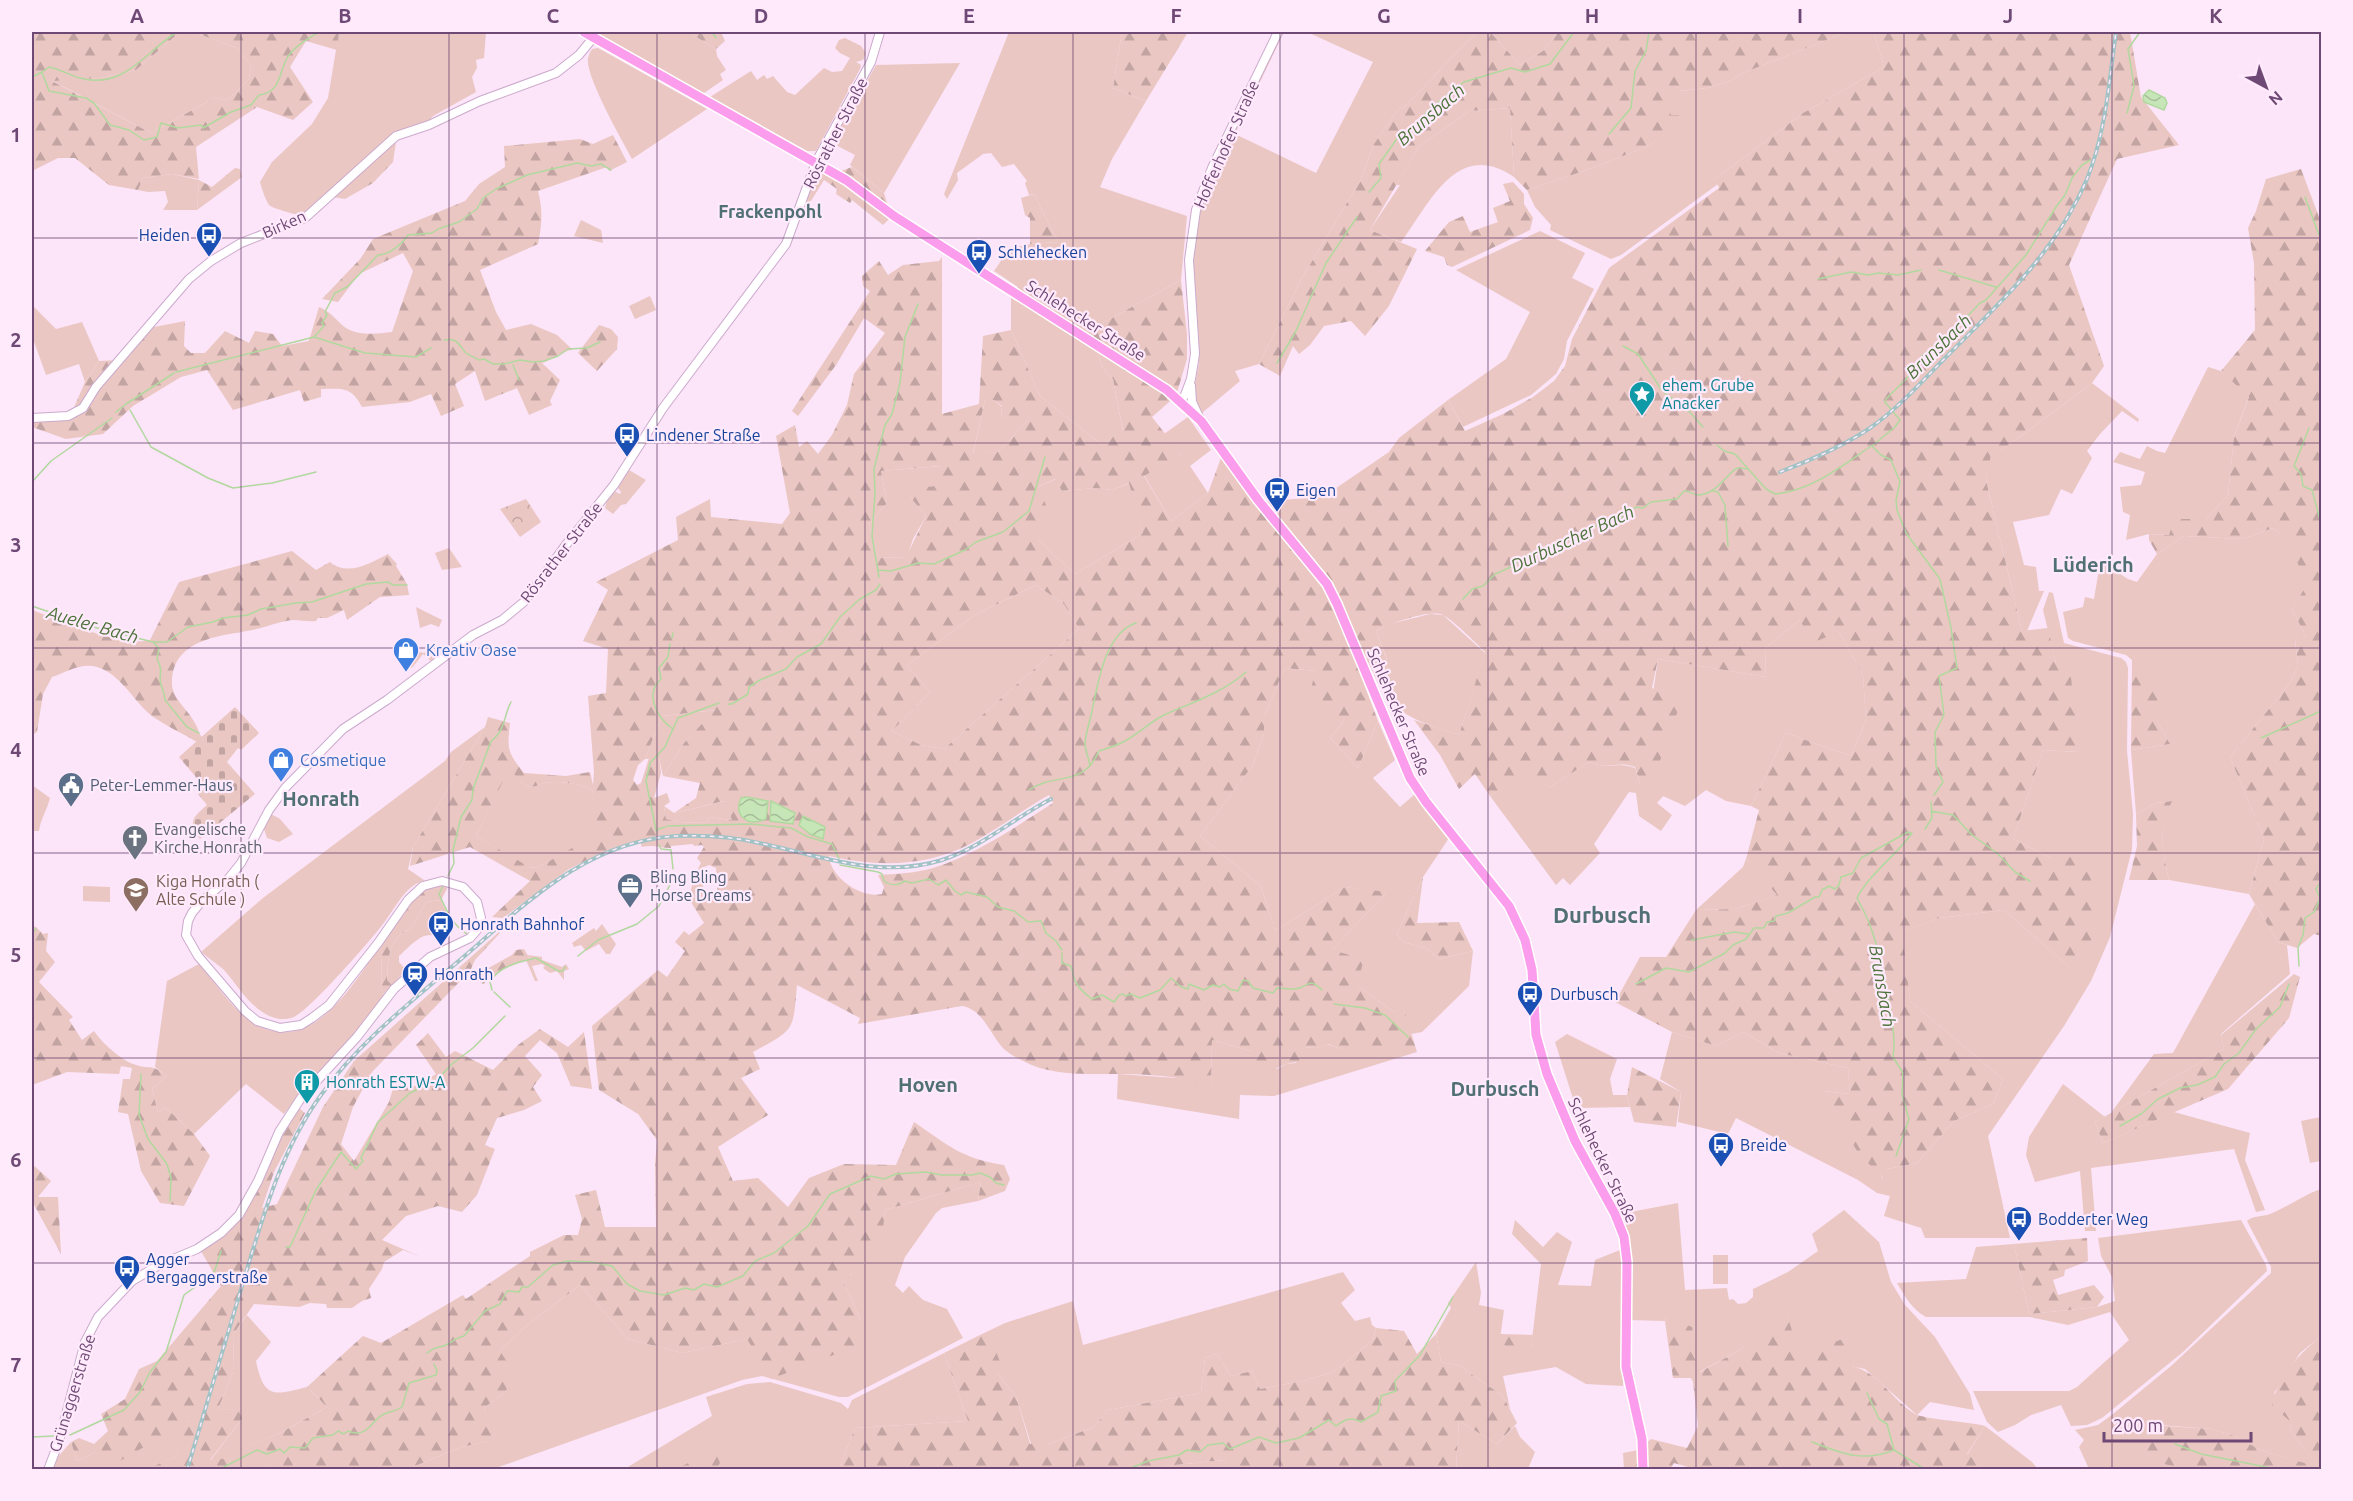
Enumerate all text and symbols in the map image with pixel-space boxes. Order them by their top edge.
text: A [130,4,144,27]
text: B [338,4,352,27]
text: C [547,4,560,27]
text: D [754,4,768,27]
text: E [963,4,975,27]
text: F [1170,4,1182,27]
text: G [1377,4,1391,27]
text: H [1585,4,1599,27]
text: I [1797,4,1803,27]
text: J [2003,4,2013,27]
text: K [2209,4,2223,27]
north arrow [2236,57,2296,117]
street label: Rösrather Straße [799,75,871,191]
street label: Hofferhofer Straße [1190,77,1262,211]
water label: Brunsbach [1392,79,1468,149]
text: N [2265,88,2286,109]
text: 1 [10,123,22,146]
district label: Frackenpohl [718,201,822,221]
street label: Birken [259,206,309,242]
bus stop icon: Heiden [194,220,224,258]
place label: Heiden [139,226,190,244]
bus stop icon: Schlehecken [964,237,994,275]
place label: Schlehecken [998,243,1087,261]
street label: Schlehecker Straße [1023,276,1149,364]
water label: Brunsbach [1901,310,1975,382]
text: 2 [10,328,22,351]
place label: ehem. Grube Anacker [1662,376,1754,412]
place icon: ehem. Grube Anacker [1627,379,1657,417]
bus stop icon: Lindener Straße [612,420,642,458]
place label: Lindener Straße [646,426,760,444]
bus stop icon: Eigen [1262,475,1292,513]
place label: Eigen [1296,481,1336,499]
street label: Rösrather Straße [516,498,606,606]
water label: Durbuscher Bach [1507,501,1637,575]
text: 3 [10,533,22,556]
district label: Lüderich [2052,553,2134,576]
water label: Aueler Bach [44,601,141,647]
shop icon: Kreativ Oase [391,635,421,673]
place label: Kreativ Oase [426,641,517,659]
street label: Schlehecker Straße [1364,645,1434,779]
text: 4 [10,738,22,761]
shop icon: Cosmetique [266,745,296,783]
place label: Cosmetique [300,751,386,769]
public building icon: Peter-Lemmer-Haus [56,770,86,808]
place label: Peter-Lemmer-Haus [90,776,233,794]
district label: Honrath [282,787,360,810]
place label: Evangelische Kirche Honrath [154,820,262,856]
church icon: Evangelische Kirche Honrath [120,823,150,861]
place label: Bling Bling Horse Dreams [650,868,751,904]
office icon: Bling Bling Horse Dreams [615,871,645,909]
place label: Kiga Honrath ( Alte Schule ) [156,872,259,909]
school or university icon: Kiga Honrath ( Alte Schule ) [121,875,151,913]
district label: Durbusch [1553,902,1651,927]
bus stop icon: Honrath Bahnhof [426,909,456,947]
place label: Honrath Bahnhof [460,915,585,933]
text: 5 [10,943,22,966]
water label: Brunsbach [1866,943,1900,1029]
station icon: Honrath [400,959,430,997]
place label: Honrath [434,965,493,983]
bus stop icon: Durbusch [1515,979,1545,1017]
place label: Durbusch [1550,985,1619,1003]
building icon: Honrath ESTW-A [292,1067,322,1105]
place label: Honrath ESTW-A [326,1073,446,1091]
district label: Hoven [898,1073,958,1096]
district label: Durbusch [1450,1077,1540,1100]
street label: Schlehecker Straße [1565,1094,1641,1226]
bus stop icon: Breide [1706,1130,1736,1168]
place label: Breide [1740,1136,1787,1154]
text: 6 [10,1148,22,1171]
bus stop icon: Bodderter Weg [2004,1204,2034,1242]
place label: Bodderter Weg [2038,1210,2149,1228]
place label: Agger Bergaggerstraße [146,1250,268,1286]
bus stop icon: Agger Bergaggerstraße [112,1253,142,1291]
street label: Grünaggerstraße [45,1332,99,1454]
text: 7 [10,1353,22,1376]
scale bar [2104,1405,2251,1443]
text: 200 m [2113,1415,2163,1435]

